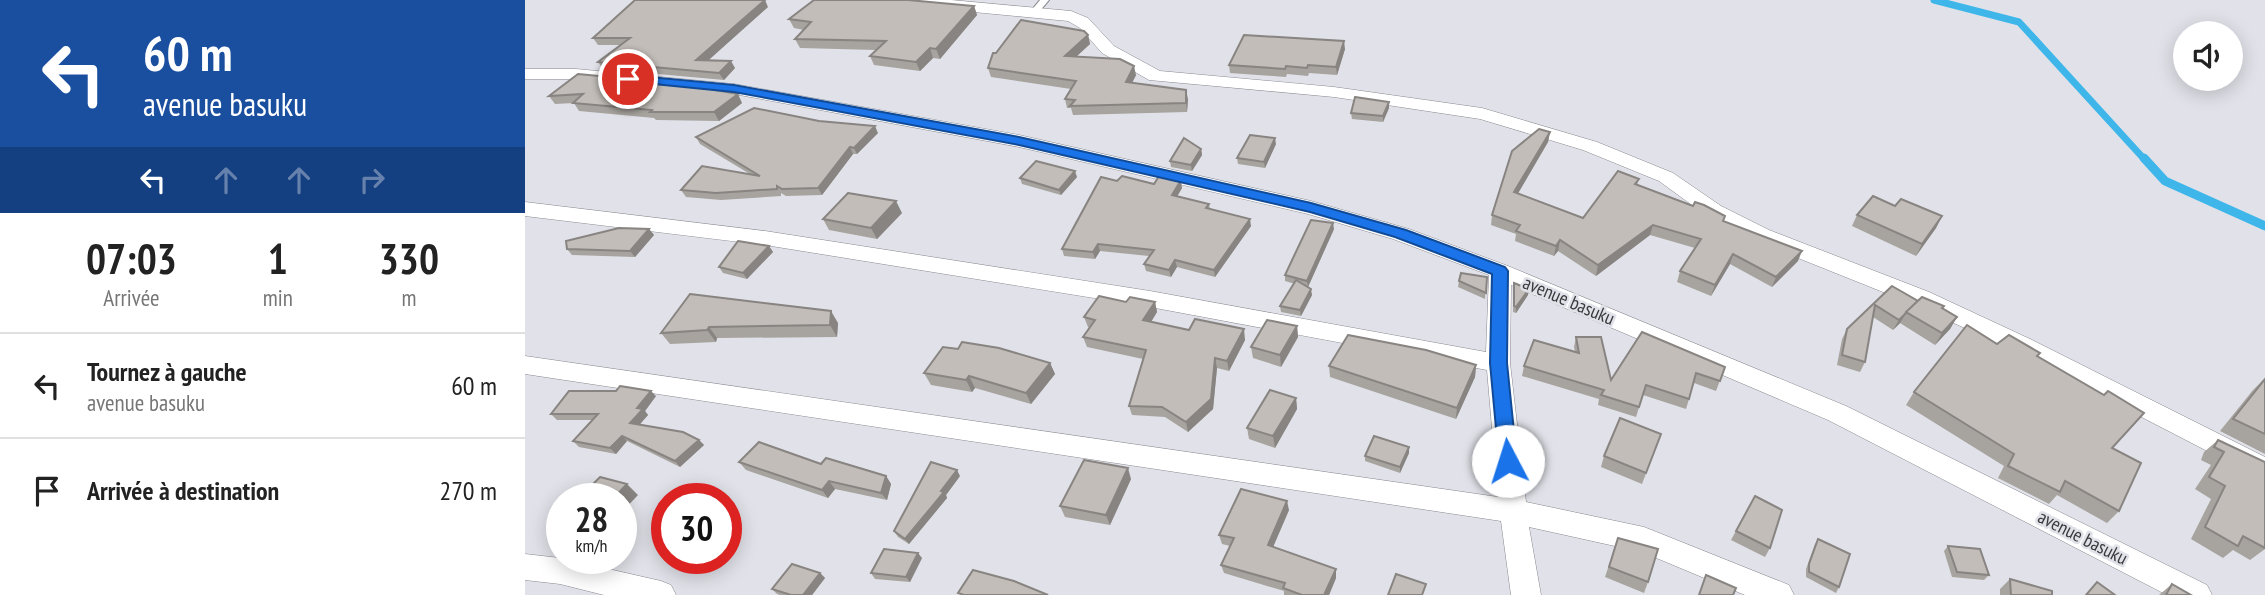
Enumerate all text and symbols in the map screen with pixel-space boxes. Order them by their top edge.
text: 60 m [143,21,232,85]
map controls [2173,21,2243,91]
button: sound [2173,21,2243,91]
icon: left [28,28,119,119]
pin [598,49,658,109]
icon: arrive [609,60,647,98]
text: avenue basuku [143,83,307,125]
icon: left [134,161,172,199]
icon: ahead [207,161,245,199]
icon: ahead [280,161,318,199]
icon: right [353,161,391,199]
text: 07:03 [86,231,177,286]
text: 1 [268,231,288,286]
text: 330 [379,231,439,286]
street label: avenue basuku [1519,270,1619,330]
text: Arrivée [103,283,159,312]
text: min [263,283,293,312]
text: m [401,283,416,312]
text: Tournez à gauche [87,355,247,388]
icon: left [28,367,66,405]
text: 60 m [451,369,497,402]
text: avenue basuku [87,388,205,417]
position arrow [1471,424,1545,498]
icon: arrive [28,472,66,510]
text: Arrivée à destination [87,474,279,507]
text: 270 m [439,474,497,507]
speed limit sign: 30 [651,483,742,574]
text: 28 [575,496,608,542]
street label: avenue basuku [2034,504,2132,570]
text: km/h [576,534,607,557]

